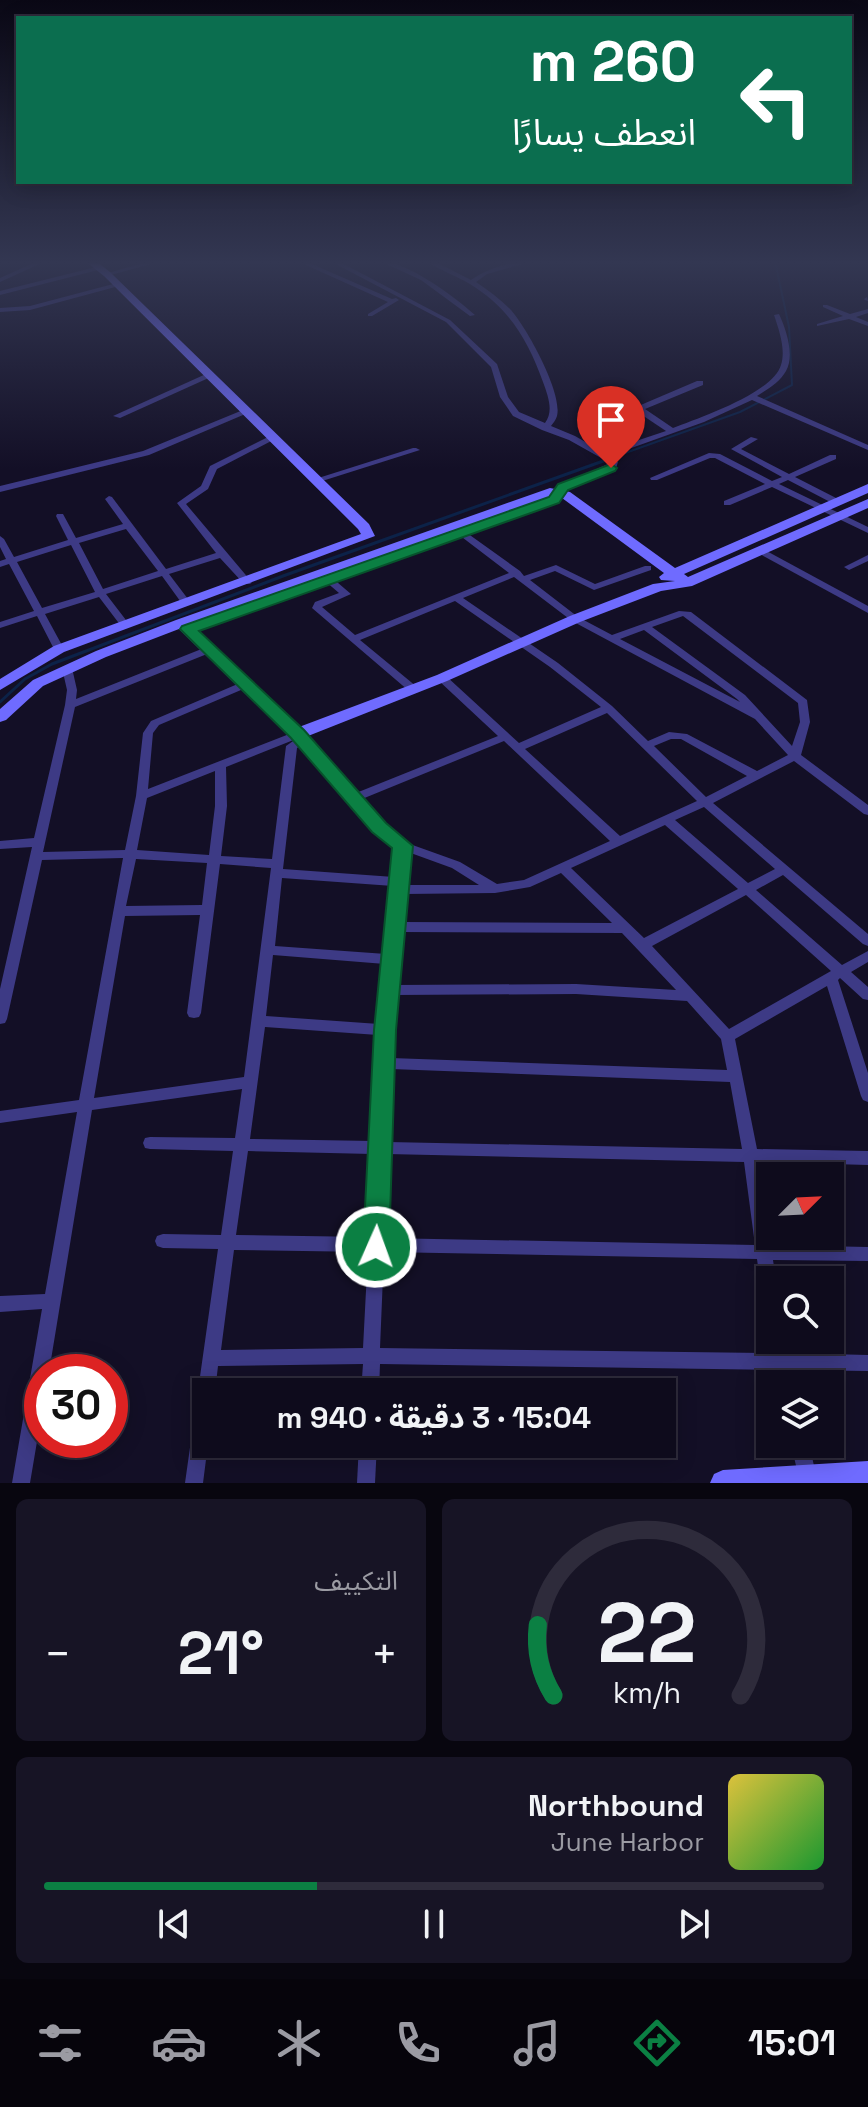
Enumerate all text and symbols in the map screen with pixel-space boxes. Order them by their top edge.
text: 260 m [530,26,696,97]
icon: left [724,48,828,152]
text: انعطف يسارًا [512,110,696,156]
pin [577,386,645,468]
icon: arrive [589,398,633,442]
north arrow [756,1162,844,1250]
map controls [756,1162,844,1458]
position arrow [334,1205,418,1289]
button: search [756,1266,844,1354]
speed limit sign: 30 [24,1354,128,1458]
button: layers [756,1370,844,1458]
text: 15:04 · 3 دقيقة · 940 m [277,1398,591,1437]
text: التكييف [314,1564,398,1598]
text: 22 [598,1580,696,1686]
text: 21° [178,1615,264,1692]
text: − [44,1626,71,1682]
text: + [371,1626,398,1682]
text: km/h [613,1675,681,1711]
text: Northbound [528,1786,704,1825]
text: June Harbor [551,1825,704,1859]
icon: previous [152,1902,196,1946]
icon: pause [412,1902,456,1946]
icon: next [672,1902,716,1946]
icon: filters [32,2015,88,2071]
icon: car [151,2015,207,2071]
icon: climate [271,2015,327,2071]
icon: phone [390,2015,446,2071]
icon: music [509,2015,565,2071]
icon: directions [629,2015,685,2071]
text: 15:01 [748,2020,836,2066]

